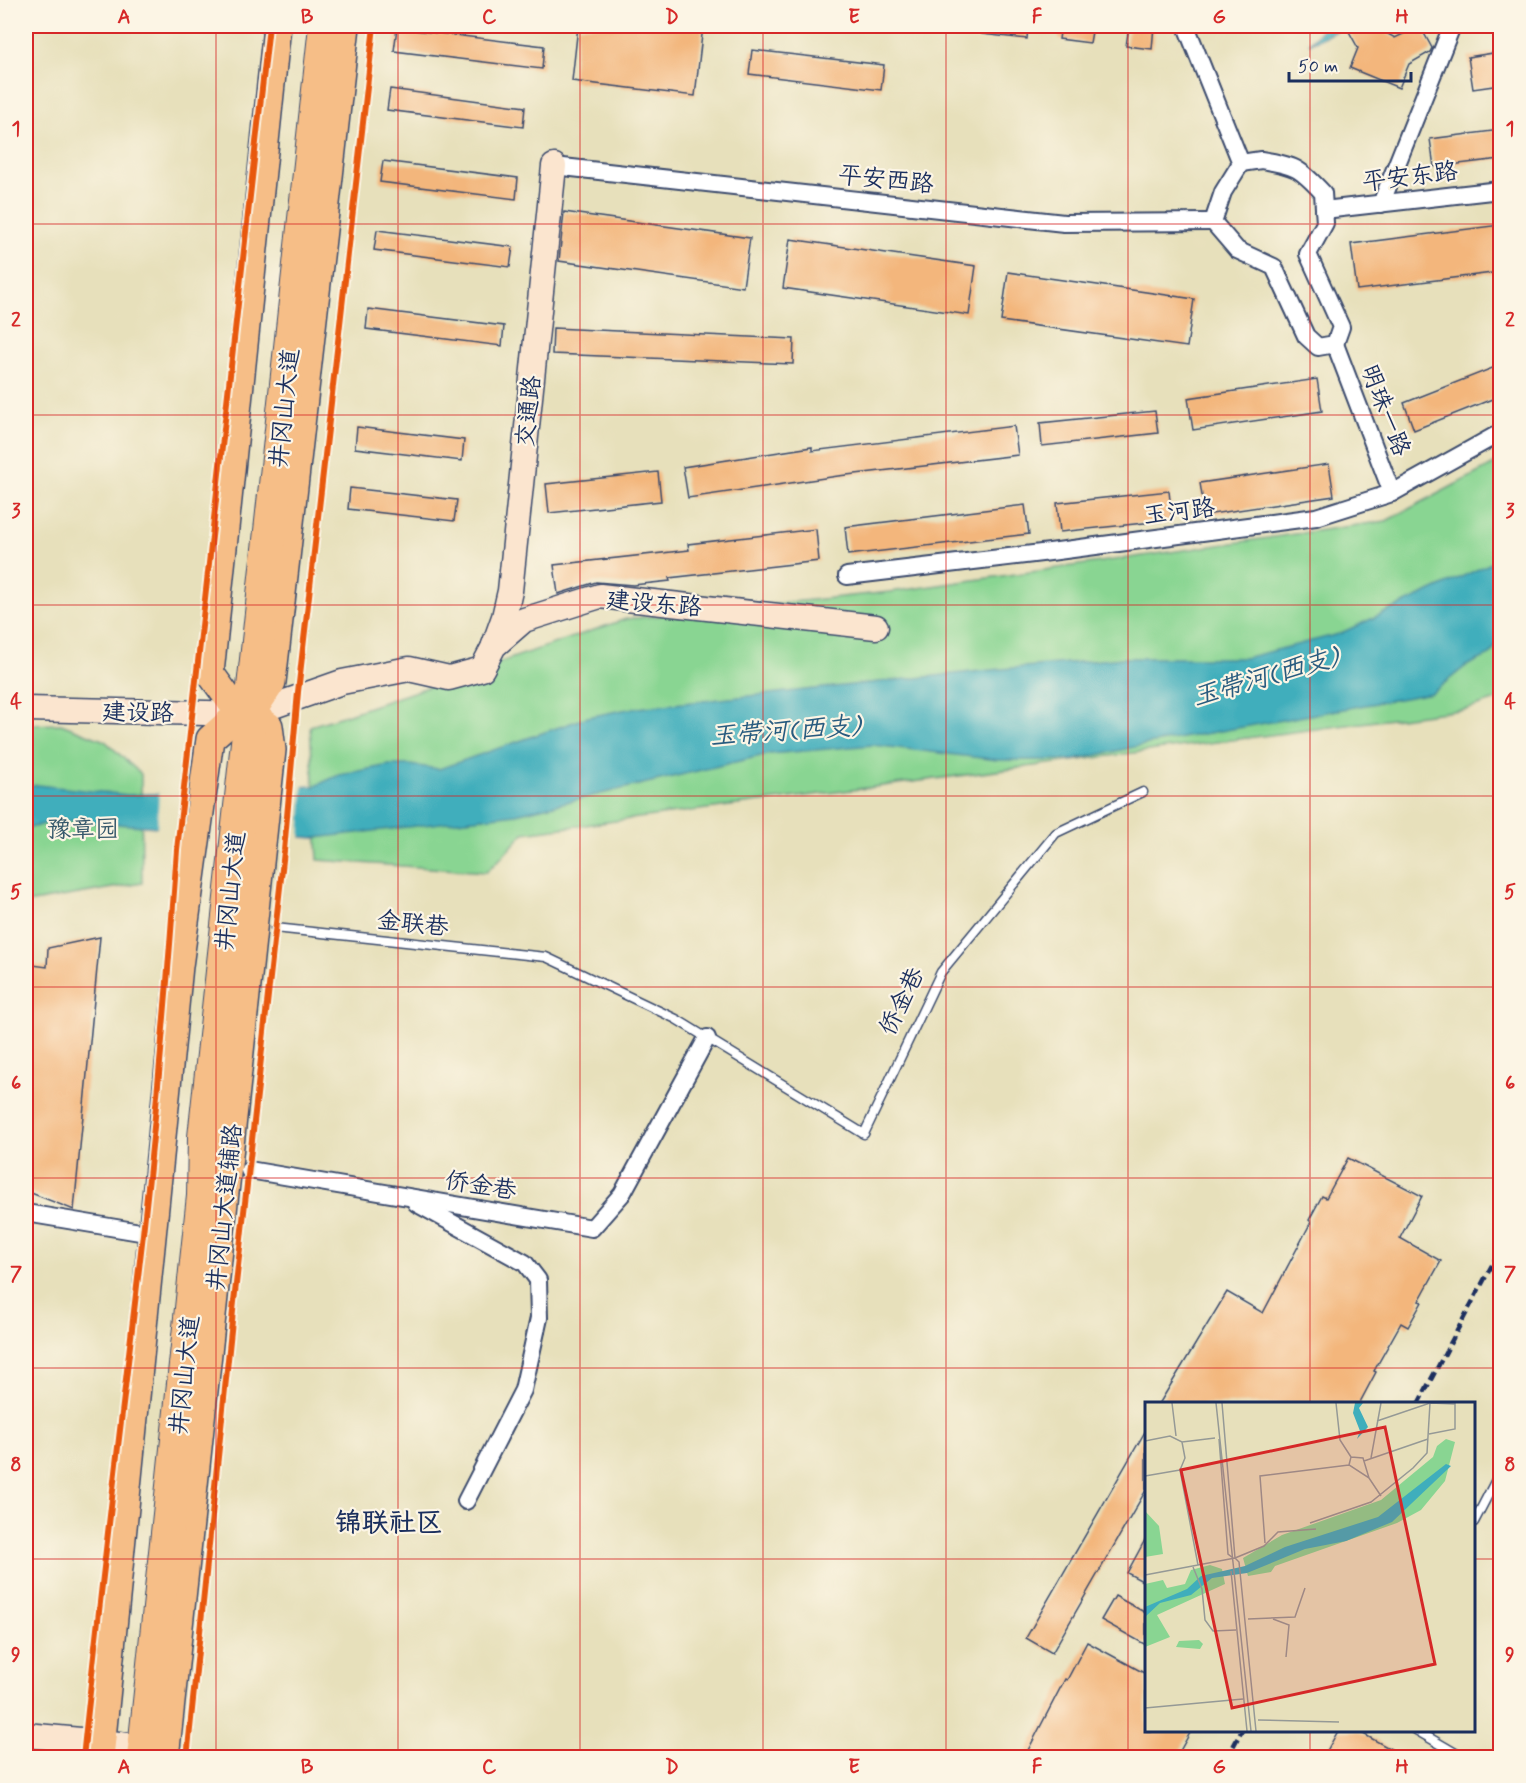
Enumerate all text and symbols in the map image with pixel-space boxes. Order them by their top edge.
text: A [117,4,131,31]
text: B [301,4,314,31]
text: C [482,4,497,31]
text: D [665,4,679,31]
text: E [848,4,860,31]
text: F [1032,4,1043,31]
text: G [1212,4,1226,31]
text: H [1395,4,1409,31]
scale bar [1289,45,1410,83]
text: 50 m [1298,55,1338,79]
text: 1 [12,116,20,143]
text: 1 [1506,116,1514,143]
street label: 平安东路 [1361,156,1460,199]
street label: 平安西路 [836,160,935,201]
text: 2 [11,307,21,334]
text: 2 [1505,307,1515,334]
street label: 井冈山大道 [264,347,307,469]
street label: 明珠一路 [1353,360,1416,461]
street label: 交通路 [510,374,549,449]
street label: 玉河路 [1142,493,1217,532]
text: 3 [11,498,21,525]
text: 3 [1505,498,1515,525]
street label: 建设东路 [605,585,703,624]
water label: 玉带河(西支) [1189,640,1345,715]
text: 4 [10,689,22,716]
text: 4 [1504,689,1516,716]
street label: 建设路 [102,697,174,730]
water label: 玉带河(西支) [709,710,864,754]
park label: 豫章园 [47,815,119,846]
street label: 井冈山大道 [210,830,253,952]
text: 5 [10,879,22,906]
text: 5 [1504,879,1516,906]
street label: 金联巷 [375,905,450,944]
street label: 侨金巷 [873,963,932,1041]
text: 6 [11,1070,21,1097]
text: 6 [1505,1070,1515,1097]
street label: 井冈山大道辅路 [201,1122,250,1292]
street label: 侨金巷 [443,1166,519,1207]
text: 7 [10,1261,22,1288]
text: 7 [1504,1261,1516,1288]
street label: 井冈山大道 [164,1314,207,1436]
inset map [1145,1402,1475,1732]
text: 8 [10,1452,22,1479]
text: 8 [1504,1452,1516,1479]
district label: 锦联社区 [335,1506,443,1541]
text: 9 [11,1642,21,1669]
text: 9 [1505,1642,1515,1669]
text: A [117,1754,131,1781]
text: B [301,1754,314,1781]
text: C [482,1754,497,1781]
text: D [665,1754,679,1781]
text: E [848,1754,860,1781]
text: F [1032,1754,1043,1781]
text: G [1212,1754,1226,1781]
text: H [1395,1754,1409,1781]

